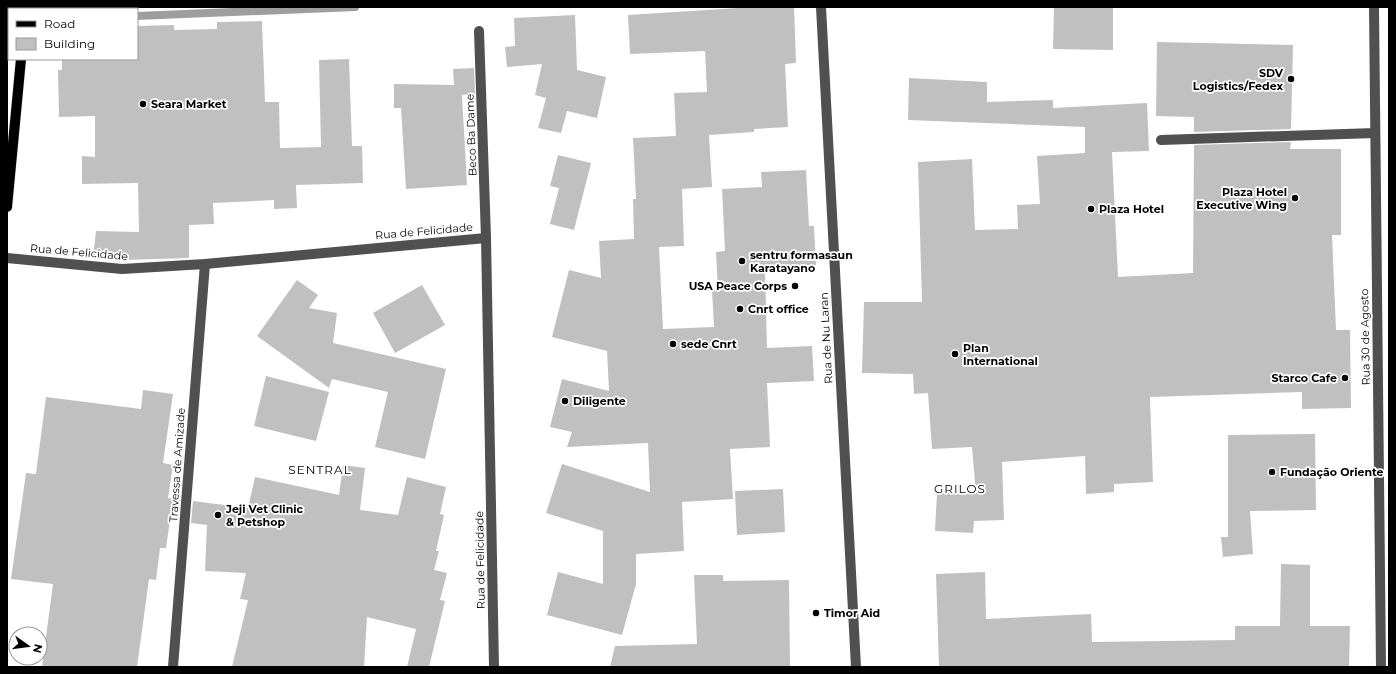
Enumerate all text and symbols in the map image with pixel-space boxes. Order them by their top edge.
legend [8,8,138,60]
text: Road [44,16,75,31]
text: Building [44,36,95,51]
place label: SDV Logistics/Fedex [1193,66,1284,93]
marker: SDV Logistics/Fedex [1286,74,1296,84]
street label: Beco Ba Dame [463,93,479,176]
place label: Seara Market [151,97,227,111]
marker: Seara Market [138,99,148,109]
place label: Plaza Hotel Executive Wing [1196,185,1287,212]
marker: Plaza Hotel Executive Wing [1290,193,1300,203]
place label: Plaza Hotel [1099,202,1164,216]
marker: Plaza Hotel [1086,204,1096,214]
street label: Rua de Felicidade [374,220,474,242]
street label: Rua de Felicidade [29,241,129,263]
place label: sentru formasaun Karatayano [750,248,853,275]
marker: sentru formasaun Karatayano [737,256,747,266]
place label: USA Peace Corps [689,279,787,293]
marker: USA Peace Corps [790,281,800,291]
street label: Rua 30 de Agosto [1357,288,1373,386]
street label: Rua de Nu Laran [817,292,835,384]
place label: Cnrt office [748,302,809,316]
marker: Cnrt office [735,304,745,314]
place label: sede Cnrt [681,337,737,351]
marker: sede Cnrt [668,339,678,349]
place label: Plan International [963,341,1038,368]
marker: Plan International [950,349,960,359]
place label: Starco Cafe [1271,371,1337,385]
marker: Starco Cafe [1340,373,1350,383]
place label: Diligente [573,394,626,408]
marker: Diligente [560,396,570,406]
street label: Travessa de Amizade [166,407,188,523]
district label: SENTRAL [288,462,352,477]
place label: Fundação Oriente [1280,465,1384,479]
marker: Fundação Oriente [1267,467,1277,477]
district label: GRILOS [934,481,986,496]
place label: Jeji Vet Clinic & Petshop [225,502,304,529]
marker: Jeji Vet Clinic & Petshop [213,510,223,520]
street label: Rua de Felicidade [472,510,488,609]
place label: Timor Aid [824,606,880,620]
marker: Timor Aid [811,608,821,618]
north arrow [8,626,48,666]
text: N [30,642,46,654]

